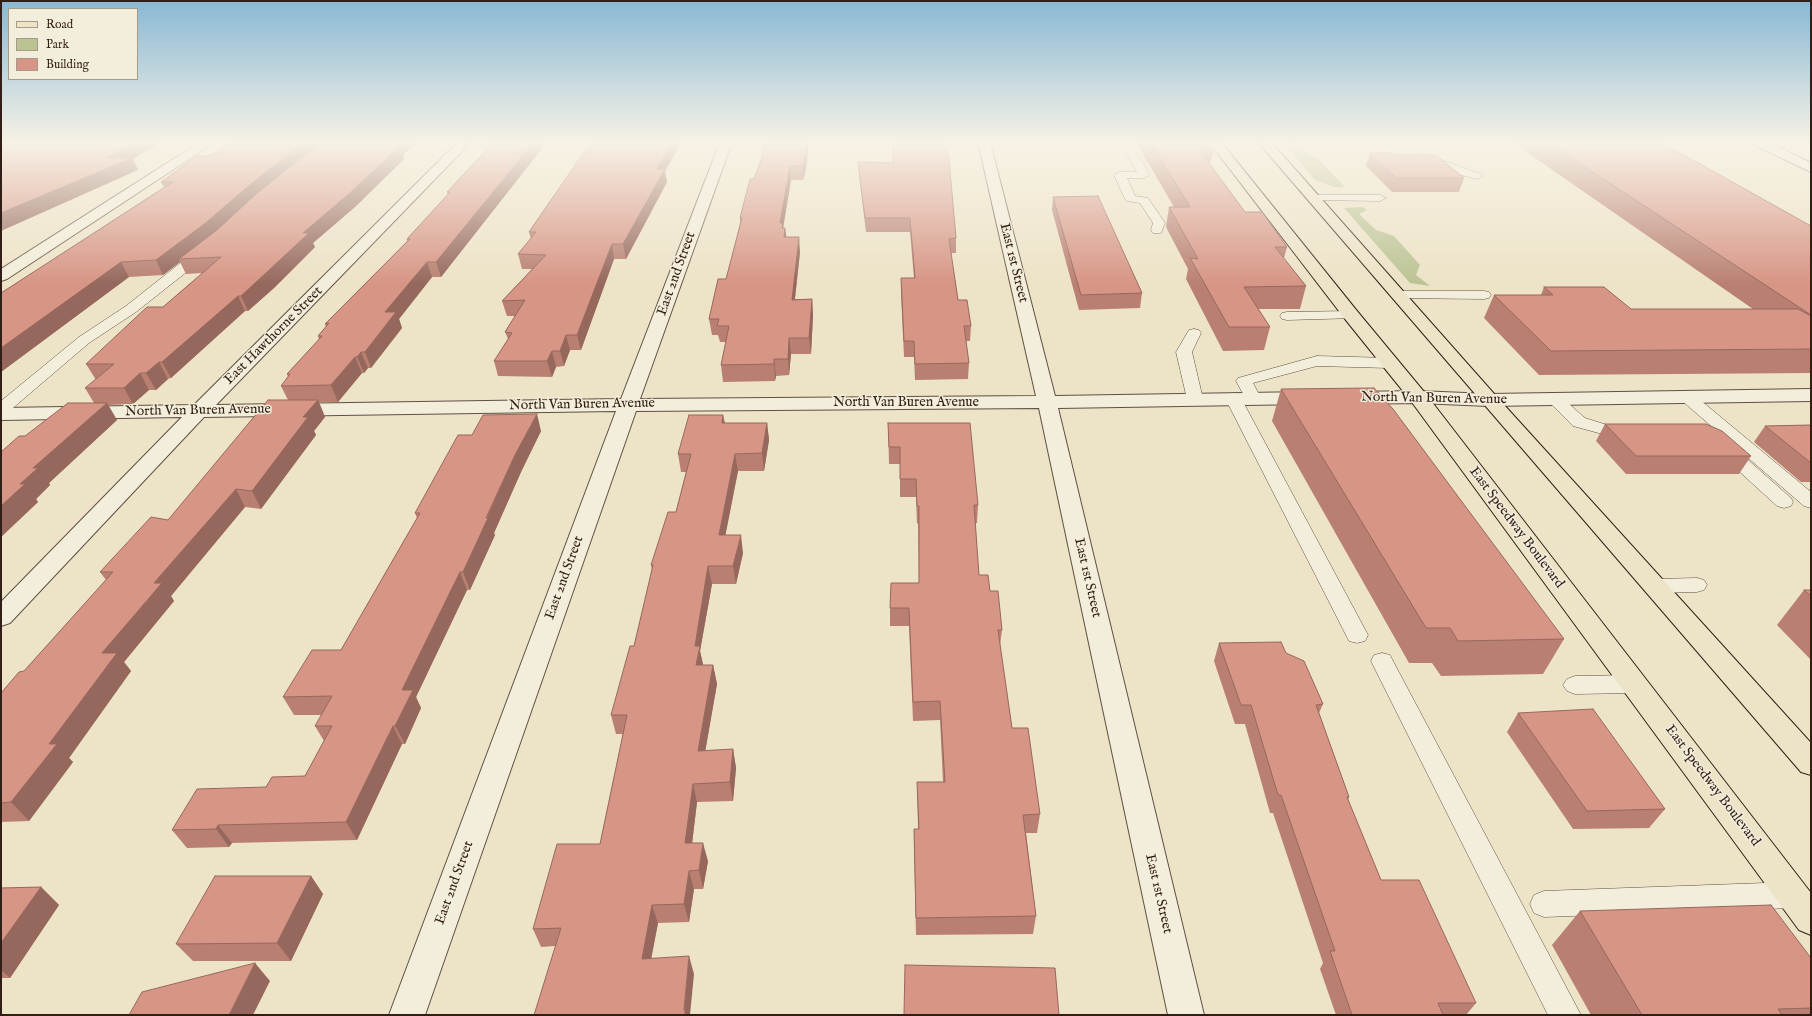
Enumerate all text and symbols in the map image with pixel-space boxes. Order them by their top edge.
legend [8,8,138,80]
text: Road [46,17,73,32]
text: Park [46,37,69,52]
text: Building [46,57,89,72]
street label: East 1st Street [995,222,1031,304]
street label: East 2nd Street [654,230,700,318]
street label: East Hawthorne Street [221,283,327,389]
street label: North Van Buren Avenue [1361,389,1507,409]
street label: North Van Buren Avenue [509,395,655,415]
street label: North Van Buren Avenue [833,395,979,411]
street label: North Van Buren Avenue [125,401,271,421]
street label: East Speedway Boulevard [1465,464,1567,592]
street label: East 2nd Street [542,534,588,622]
street label: East 1st Street [1070,536,1104,620]
street label: East Speedway Boulevard [1661,722,1763,850]
street label: East 2nd Street [432,839,478,927]
street label: East 1st Street [1141,852,1175,936]

